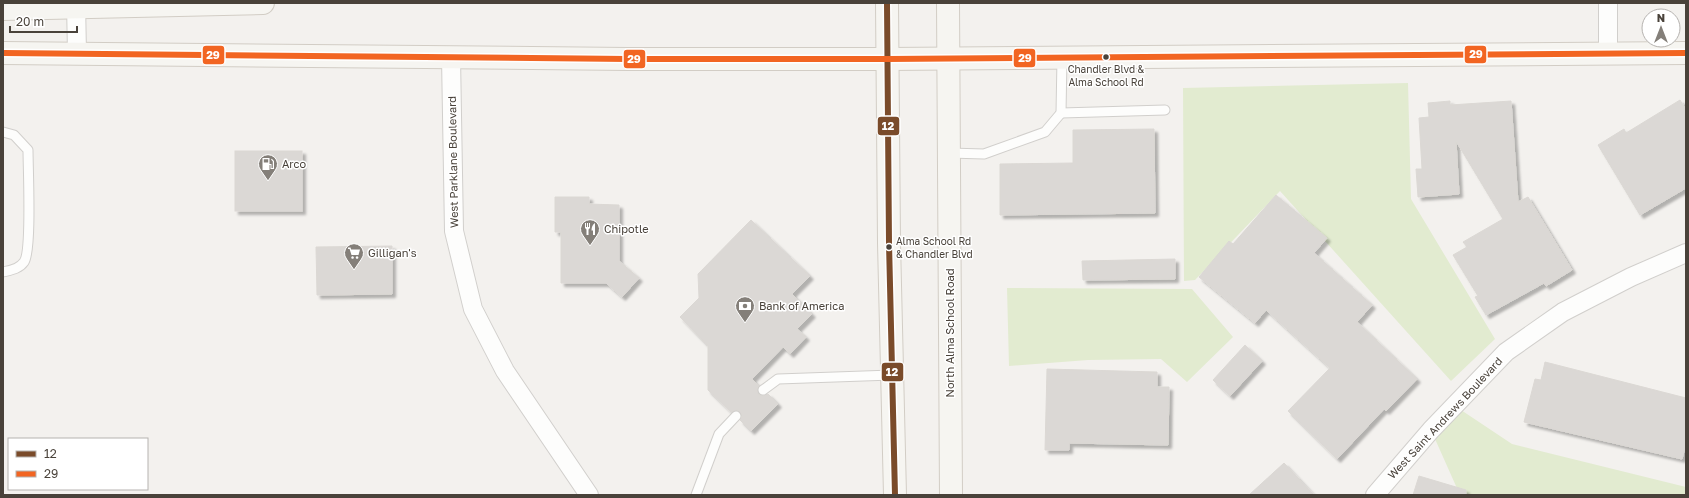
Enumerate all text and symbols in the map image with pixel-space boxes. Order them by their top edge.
scale bar [10,8,77,34]
north arrow [1641,8,1681,48]
text: N [1657,11,1665,24]
text: 20 m [16,14,44,29]
line badge: 29 [202,45,225,65]
line badge: 29 [1464,45,1487,64]
text: 29 [1469,47,1483,60]
text: 29 [206,48,220,61]
line badge: 29 [1013,48,1036,68]
line badge: 29 [623,49,646,69]
text: 29 [1018,51,1032,64]
text: 29 [627,52,641,65]
marker: Chandler Blvd & Alma School Rd [1101,52,1111,62]
place label: Chandler Blvd & Alma School Rd [1068,63,1145,88]
street label: West Parklane Boulevard [445,96,460,228]
line badge: 12 [877,116,900,136]
text: 12 [882,119,894,132]
fuel station icon: Arco [257,153,279,181]
place label: Arco [282,157,307,170]
restaurant icon: Chipotle [579,218,601,246]
place label: Chipotle [604,222,649,235]
place label: Alma School Rd & Chandler Blvd [896,235,973,260]
supermarket icon: Gilligan's [343,242,365,270]
marker: Alma School Rd & Chandler Blvd [884,242,894,252]
place label: Gilligan's [368,246,417,259]
street label: North Alma School Road [943,269,956,397]
bank icon: Bank of America [734,295,756,323]
place label: Bank of America [759,299,845,312]
street label: West Saint Andrews Boulevard [1385,354,1504,481]
line badge: 12 [881,362,904,382]
text: 12 [886,365,898,378]
legend [8,438,148,490]
text: 12 [44,446,57,461]
text: 29 [44,466,58,481]

